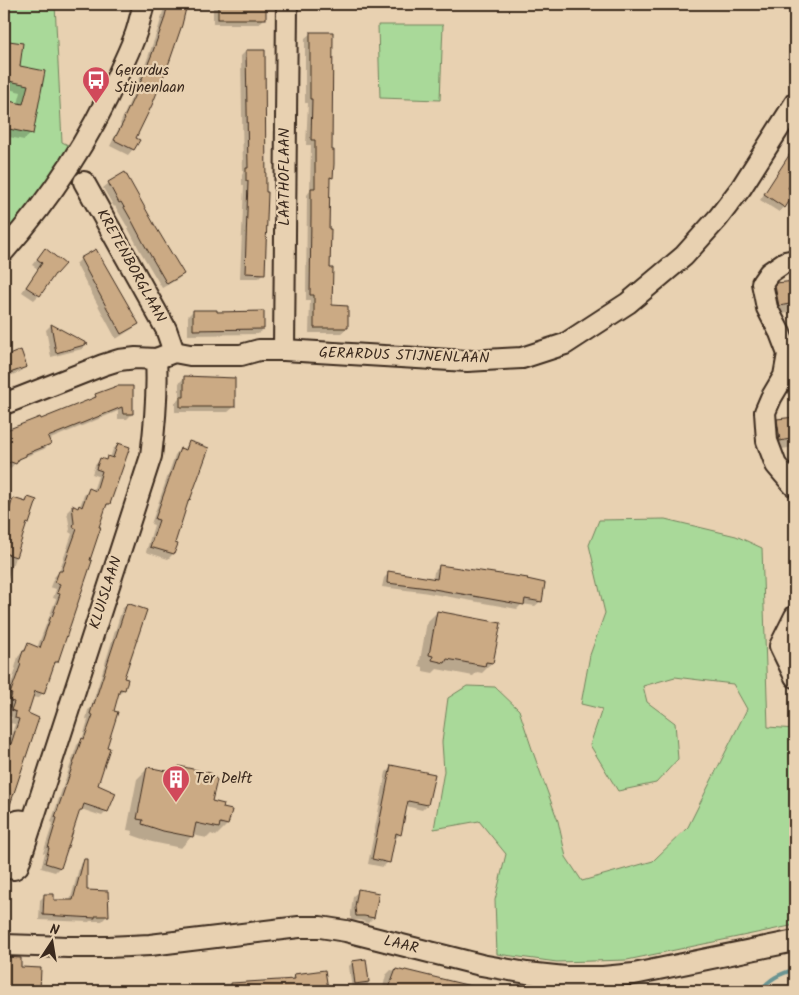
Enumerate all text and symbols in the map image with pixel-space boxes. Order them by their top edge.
place label: Gerardus Stijnenlaan [115,59,185,100]
bus stop icon: Gerardus Stijnenlaan [81,65,111,104]
street label: LAATHOFLAAN [273,128,297,226]
street label: KRETENBORGLAAN [90,205,172,327]
street label: GERARDUS STIJNENLAAN [318,341,490,371]
street label: KLUISLAAN [83,554,129,632]
building icon: Ter Delft [161,764,191,803]
place label: Ter Delft [195,767,252,791]
north arrow [28,918,78,968]
text: N [48,919,61,942]
street label: LAAR [381,929,421,961]

